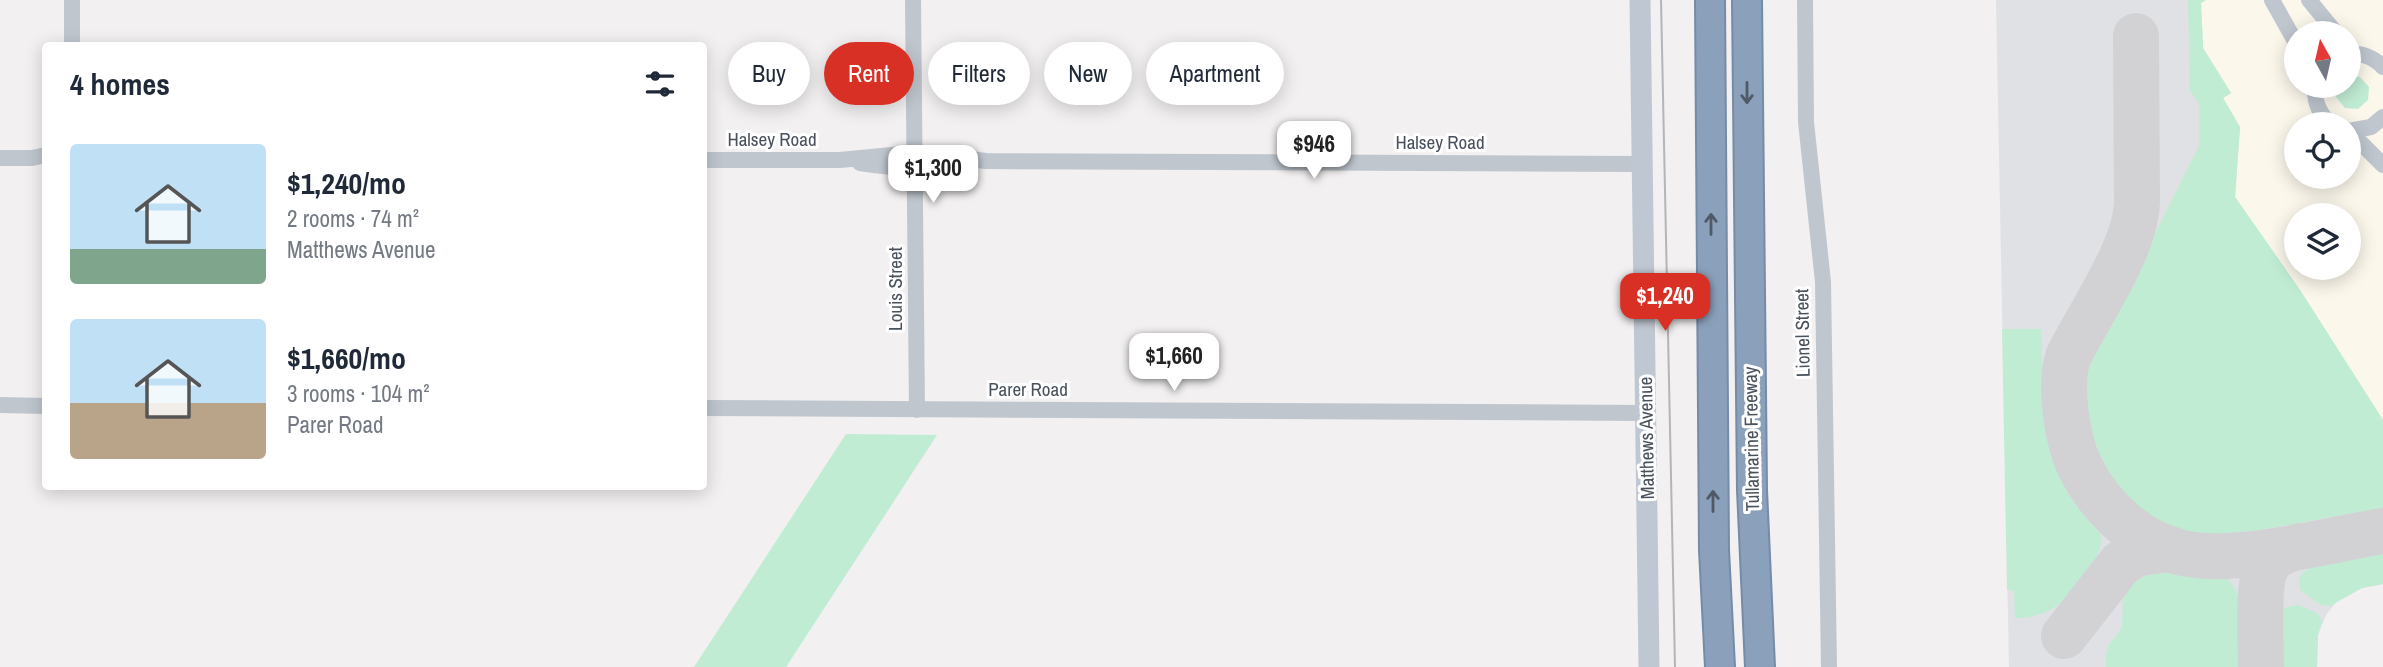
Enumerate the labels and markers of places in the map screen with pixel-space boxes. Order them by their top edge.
pin: $946 [1273,122,1355,181]
pin: $1,300 [876,146,990,205]
pin: $1,240 [1608,274,1722,333]
pin: $1,660 [1117,334,1231,393]

